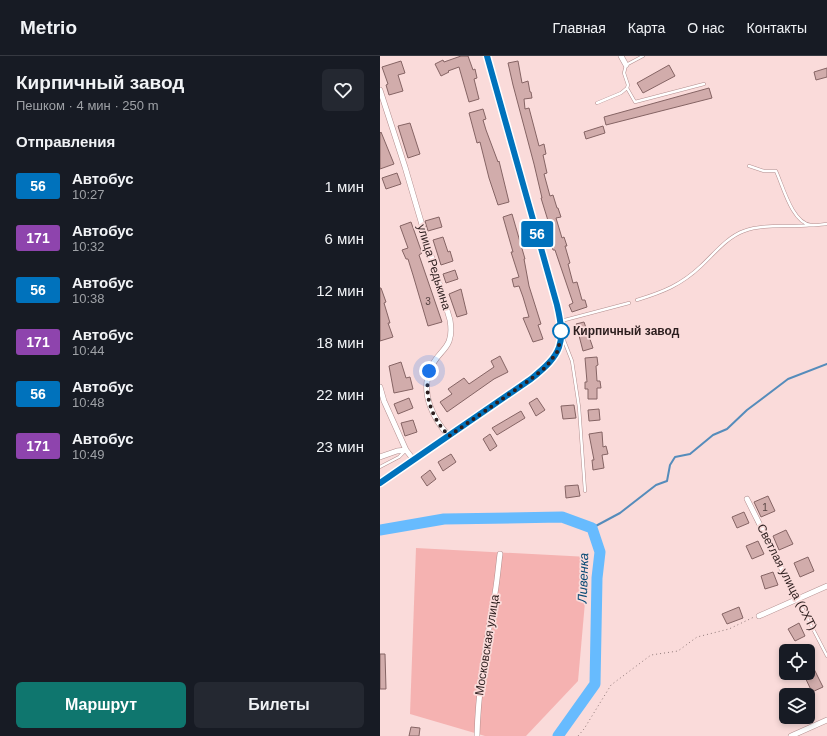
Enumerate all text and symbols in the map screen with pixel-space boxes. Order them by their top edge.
text: Metrio [20,17,77,38]
text: Главная [552,20,606,36]
text: Карта [628,20,665,36]
text: О нас [687,20,725,36]
text: Контакты [747,20,807,36]
button: heart [322,69,364,111]
text: Кирпичный завод [16,72,184,93]
text: Пешком · 4 мин · 250 m [16,98,158,113]
text: Отправления [16,133,115,150]
text: Автобус [72,170,134,187]
text: 56 [30,178,46,194]
text: 1 мин [325,178,364,195]
text: 10:27 [72,187,105,202]
line badge: 56 [519,221,555,247]
text: Автобус [72,222,134,239]
street label: улица Редькина [414,223,454,312]
text: 56 [529,226,545,242]
text: 171 [26,230,50,246]
text: 6 мин [325,230,364,247]
text: 10:32 [72,239,105,254]
text: Автобус [72,274,134,291]
text: 56 [30,282,46,298]
text: 12 мин [316,282,364,299]
text: 10:38 [72,291,105,306]
house number: 3 [425,296,431,307]
marker: Кирпичный завод [552,322,570,340]
place label: Кирпичный завод [573,324,680,338]
text: Автобус [72,326,134,343]
text: 171 [26,334,50,350]
text: 18 мин [316,334,364,351]
text: 10:44 [72,343,105,358]
your location [419,361,439,381]
text: Автобус [72,378,134,395]
text: 56 [30,386,46,402]
text: 22 мин [316,386,364,403]
text: 10:48 [72,395,105,410]
text: Автобус [72,430,134,447]
text: 171 [26,438,50,454]
text: 23 мин [316,438,364,455]
text: 10:49 [72,447,105,462]
house number: 1 [762,502,768,513]
street label: Светлая улица (СХТ) [754,521,820,633]
water label: Ливенка [575,553,591,604]
street label: Московская улица [472,593,502,697]
map controls [779,644,815,724]
button: locate [779,644,815,680]
button: Маршрут [16,682,186,728]
button: Билеты [194,682,364,728]
button: layers [779,688,815,724]

